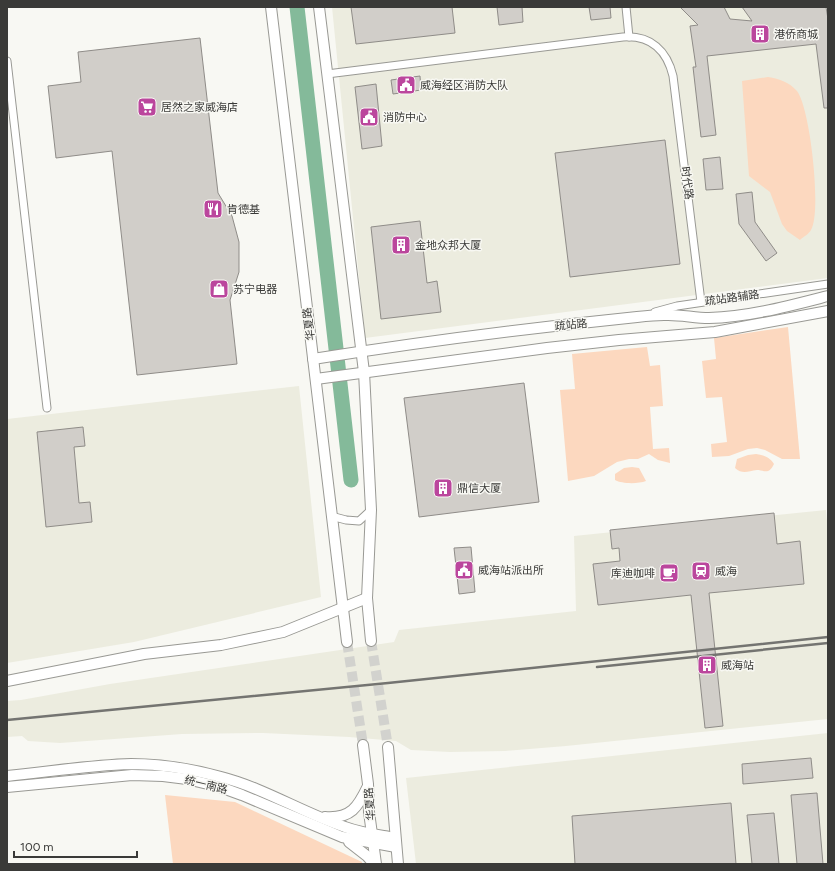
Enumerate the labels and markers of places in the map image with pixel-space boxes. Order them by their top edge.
building icon: 港侨商城 [749,23,771,45]
place label: 港侨商城 [774,28,818,41]
public building icon: 威海经区消防大队 [395,74,417,96]
place label: 威海经区消防大队 [420,79,508,92]
supermarket icon: 居然之家威海店 [136,96,158,118]
place label: 居然之家威海店 [161,101,238,114]
public building icon: 消防中心 [358,106,380,128]
place label: 消防中心 [383,111,427,124]
restaurant icon: 肯德基 [202,198,224,220]
place label: 肯德基 [227,203,260,216]
building icon: 金地众邦大厦 [390,234,412,256]
place label: 金地众邦大厦 [415,239,481,252]
shop icon: 苏宁电器 [208,278,230,300]
place label: 苏宁电器 [233,283,277,296]
building icon: 鼎信大厦 [432,477,454,499]
place label: 鼎信大厦 [457,482,501,495]
public building icon: 威海站派出所 [453,559,475,581]
station icon: 威海 [690,560,712,582]
cafe icon: 库迪咖啡 [658,562,680,584]
place label: 威海站派出所 [478,564,544,577]
place label: 威海 [715,565,737,578]
place label: 库迪咖啡 [611,567,655,580]
building icon: 威海站 [696,654,718,676]
place label: 威海站 [721,659,754,672]

